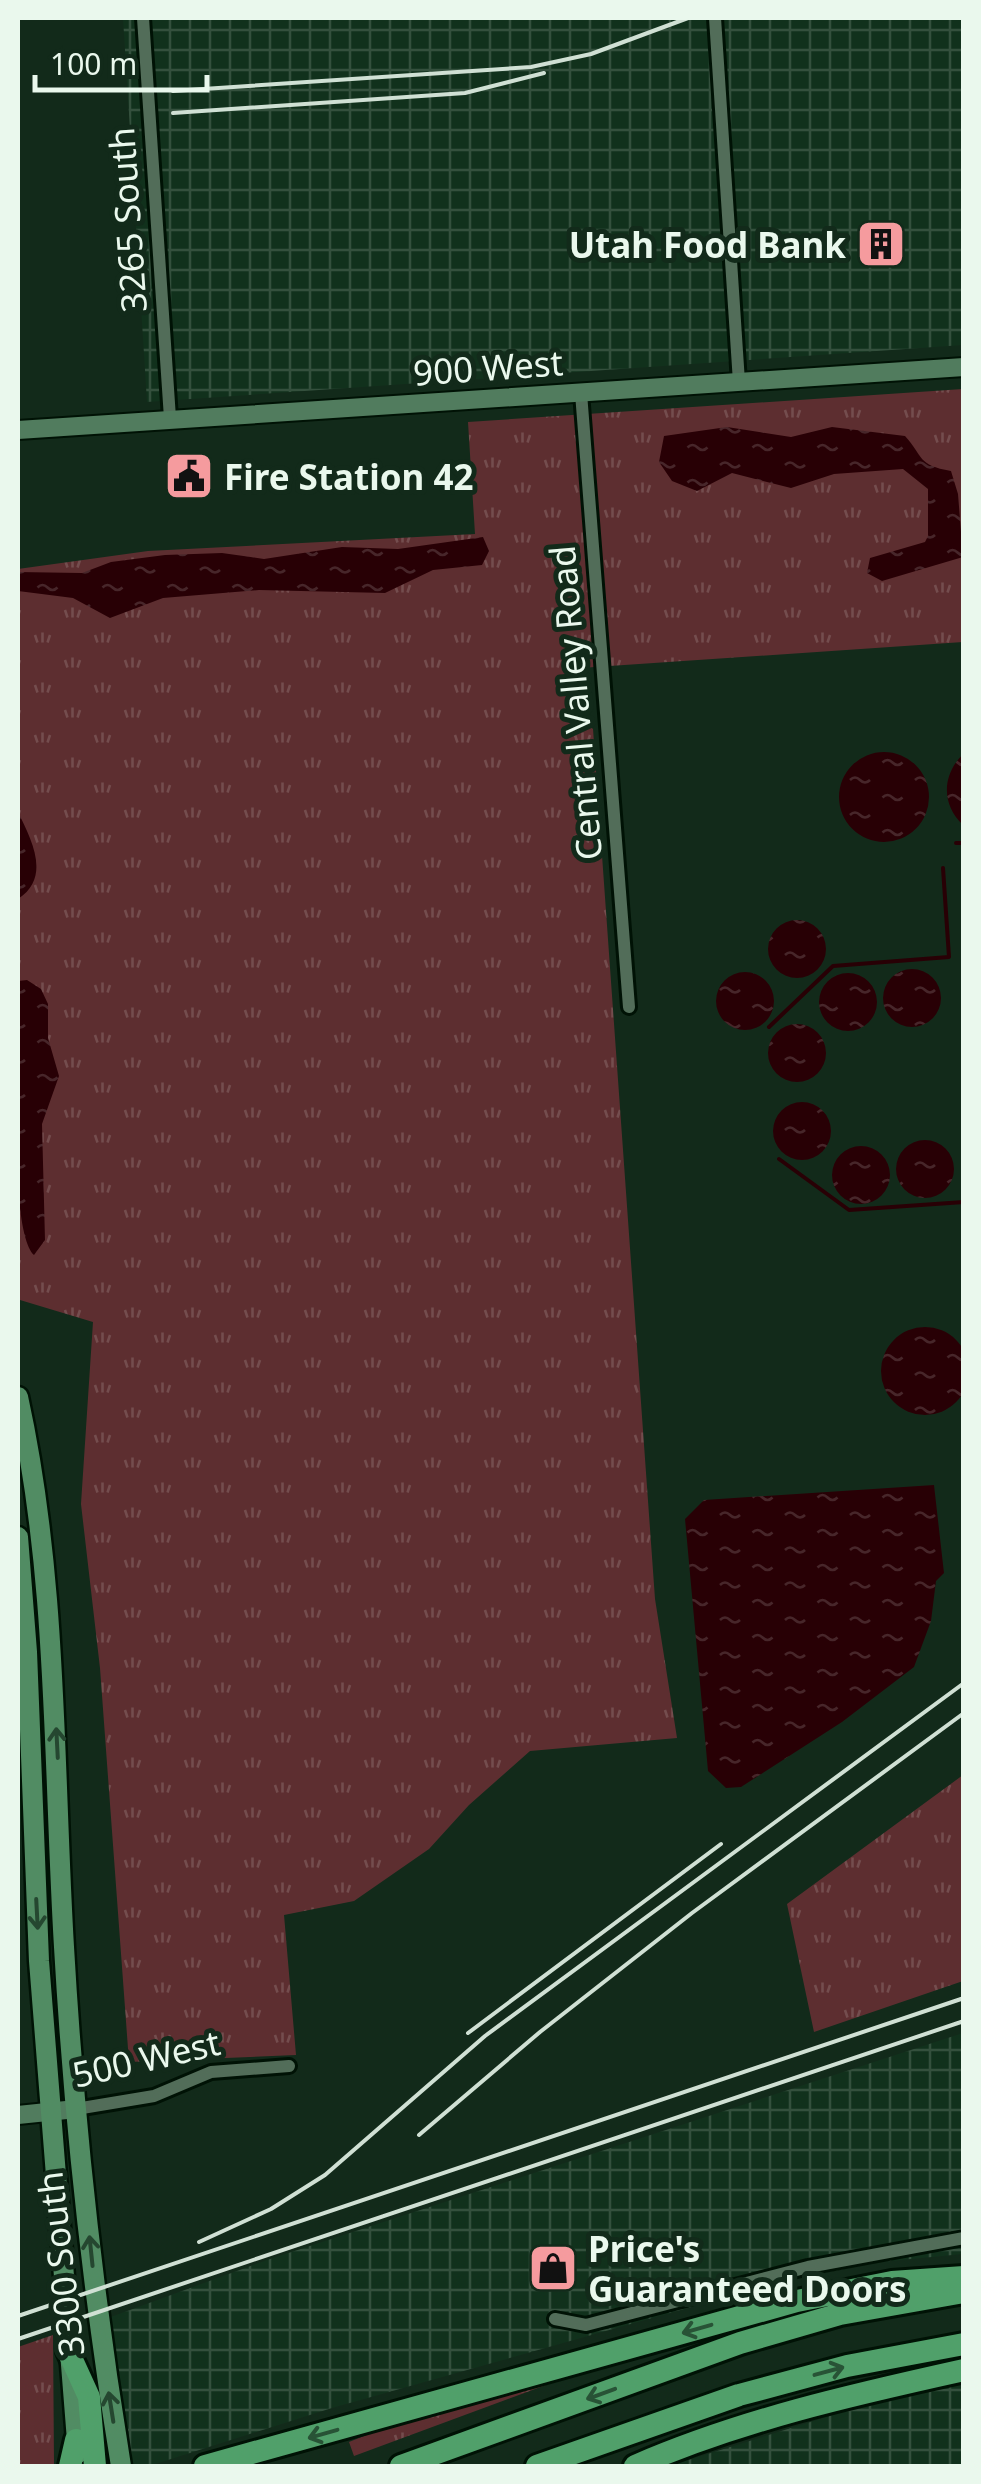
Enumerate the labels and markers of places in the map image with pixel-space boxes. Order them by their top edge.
building icon: Utah Food Bank [855,218,907,270]
place label: Utah Food Bank [569,221,846,268]
public building icon: Fire Station 42 [163,450,215,502]
place label: Fire Station 42 [224,453,473,500]
place label: Price's Guaranteed Doors [588,2225,907,2312]
shop icon: Price's Guaranteed Doors [527,2242,579,2294]

